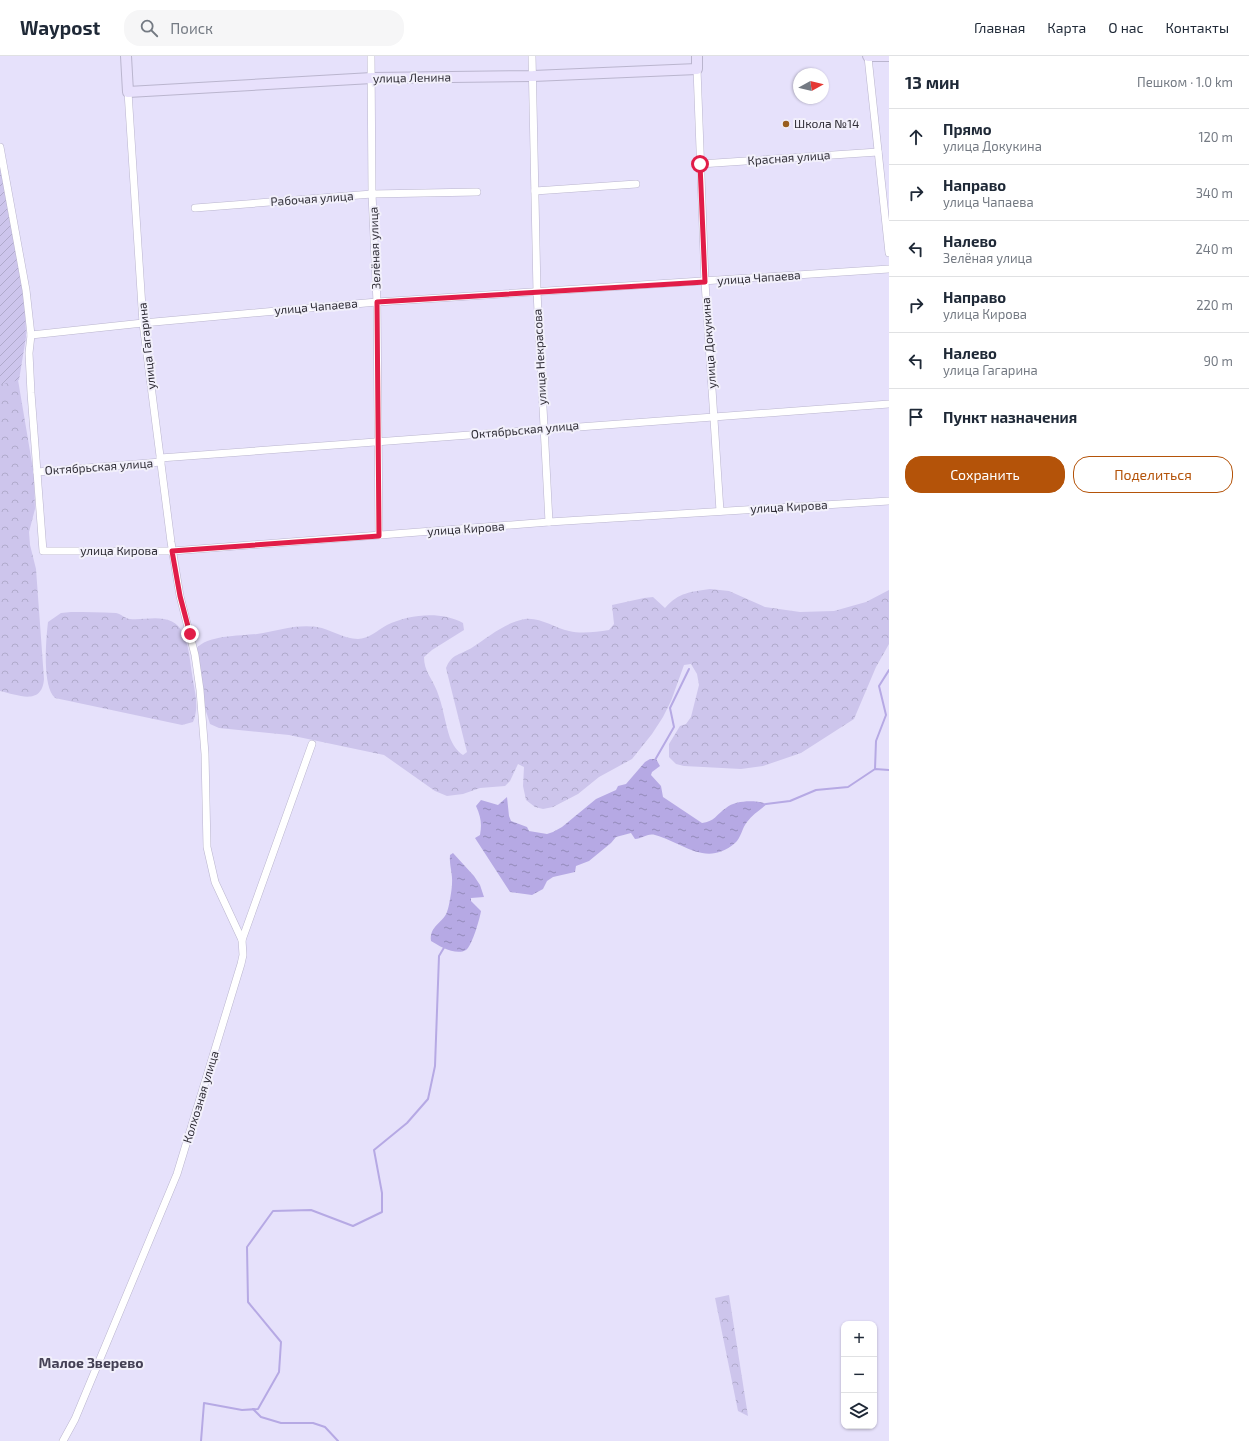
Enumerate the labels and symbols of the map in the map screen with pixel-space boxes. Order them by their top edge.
north arrow [793,68,829,104]
street label: улица Ленина [373,69,451,86]
place label: Школа №14 [794,116,859,130]
marker: Школа №14 [781,119,791,129]
street label: Красная улица [747,147,831,168]
route start [691,155,709,173]
street label: Рабочая улица [270,188,354,209]
street label: Зелёная улица [366,206,383,290]
street label: улица Чапаева [717,267,801,288]
street label: улица Чапаева [274,295,358,318]
street label: улица Докукина [698,297,719,389]
street label: улица Гагарина [134,302,159,390]
street label: улица Некрасова [529,308,550,406]
street label: Октябрьская улица [470,417,580,442]
street label: Октябрьская улица [44,455,154,478]
street label: улица Кирова [750,497,828,516]
street label: улица Кирова [427,518,505,539]
street label: улица Кирова [80,543,158,558]
route end [181,625,199,643]
street label: Колхозная улица [179,1049,222,1145]
district label: Малое Зверево [39,1354,143,1371]

